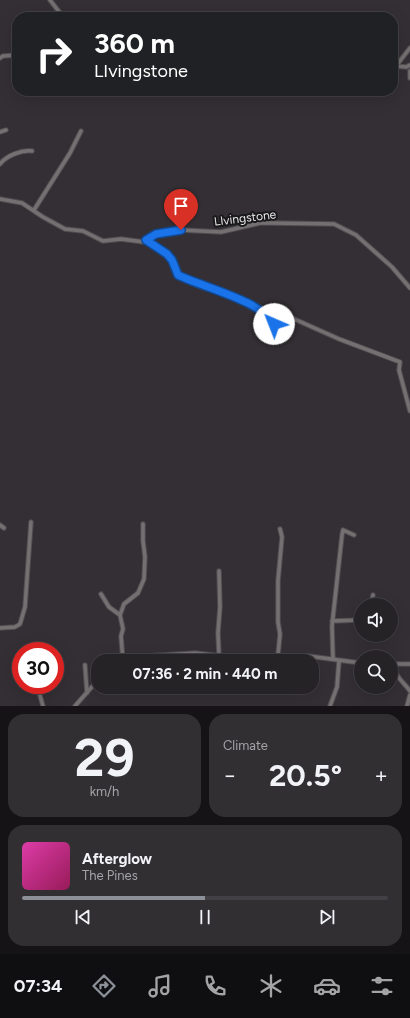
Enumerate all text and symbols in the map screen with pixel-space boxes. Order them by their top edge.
text: 360 m [94,26,175,60]
icon: right [28,28,80,80]
text: LIvingstone [94,60,188,82]
pin [164,189,198,230]
icon: arrive [170,195,192,217]
street label: LIvingstone [213,207,277,229]
position arrow [253,303,295,345]
map controls [354,598,398,694]
button: sound [354,598,398,642]
speed limit sign: 30 [12,642,64,694]
button: search [354,650,398,694]
text: 07:36 · 2 min · 440 m [133,665,277,683]
text: 29 [74,727,135,789]
text: Climate [223,738,268,753]
text: 20.5° [269,757,342,794]
text: − [223,762,237,789]
text: + [374,762,388,789]
text: km/h [90,784,119,799]
text: Afterglow [82,850,152,868]
text: The Pines [82,868,138,883]
icon: previous [72,906,94,928]
icon: pause [194,906,216,928]
icon: next [316,906,338,928]
icon: directions [90,972,118,1000]
icon: music [146,972,174,1000]
icon: phone [201,972,229,1000]
icon: climate [257,972,285,1000]
icon: car [313,972,341,1000]
icon: filters [368,972,396,1000]
text: 07:34 [14,975,62,997]

